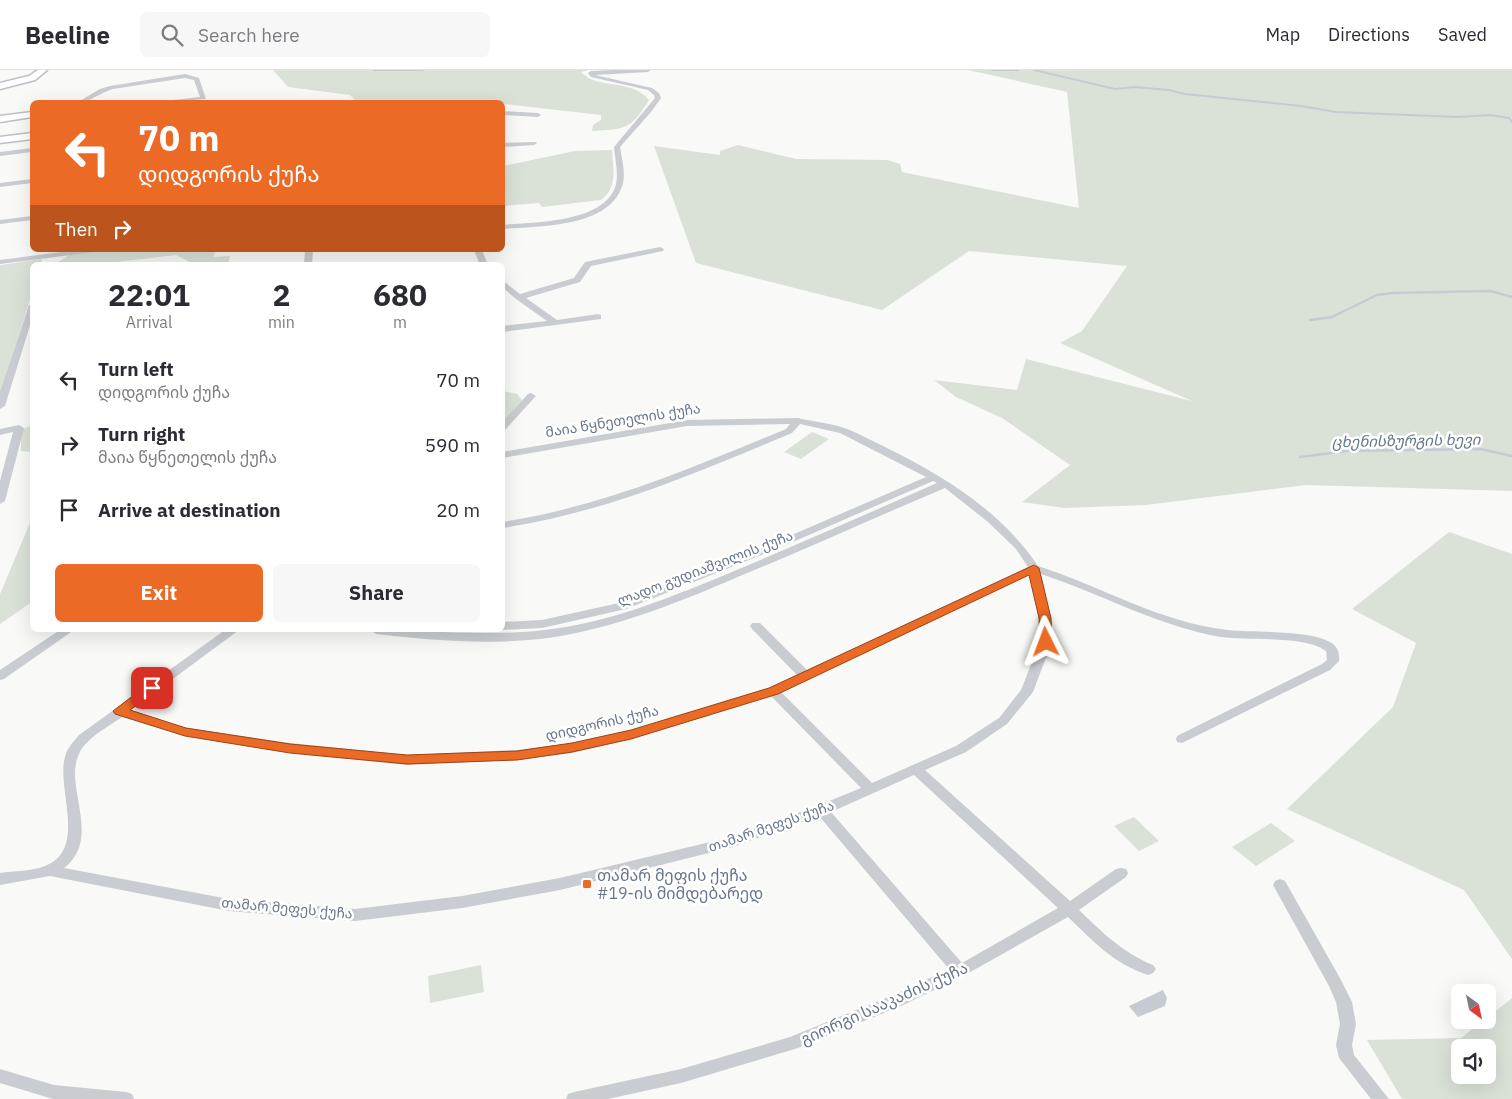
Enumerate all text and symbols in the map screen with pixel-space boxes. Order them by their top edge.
search box [140,12,490,57]
text: Beeline [25,19,110,51]
icon: search [158,21,186,49]
text: Search here [198,23,300,47]
text: Map [1265,23,1300,46]
text: Directions [1328,23,1410,46]
text: Saved [1438,23,1487,46]
text: 70 m [138,115,220,161]
icon: left [55,120,120,185]
text: დიდგორის ქუჩა [138,159,319,188]
icon: right [108,215,136,243]
text: Then [55,217,98,241]
text: 22:01 [108,275,190,314]
text: 2 [272,275,290,314]
text: 680 [373,275,427,314]
text: Arrival [126,312,172,332]
text: min [268,312,295,332]
text: m [393,312,407,332]
text: Turn left [98,357,174,381]
icon: left [55,366,83,394]
text: 70 m [436,368,480,392]
text: დიდგორის ქუჩა [98,382,230,402]
street label: მაია წყნეთელის ქუჩა [544,399,702,441]
text: Turn right [98,422,185,446]
water label: ცხენისზურგის ხევი [1331,430,1482,451]
icon: right [55,431,83,459]
text: 590 m [425,433,480,457]
text: მაია წყნეთელის ქუჩა [98,447,277,467]
icon: arrive [55,496,83,524]
text: Arrive at destination [98,498,281,522]
text: 20 m [436,498,480,522]
street label: ლადო გუდიაშვილის ქუჩა [615,526,795,610]
button: Exit [55,564,263,622]
button: Share [273,564,480,622]
position arrow [1019,615,1071,667]
pin [131,667,173,709]
icon: arrive [138,674,166,702]
street label: დიდგორის ქუჩა [544,701,660,745]
street label: თამარ მეფეს ქუჩა [706,796,836,856]
place label: თამარ მეფის ქუჩა #19-ის მიმდებარედ [597,865,763,904]
marker: თამარ მეფის ქუჩა #19-ის მიმდებარედ [581,878,593,890]
street label: თამარ მეფეს ქუჩა [221,893,353,923]
street label: გიორგი სააკაძის ქუჩა [797,957,971,1049]
north arrow [1451,984,1496,1029]
map controls [1451,984,1496,1084]
button: sound [1451,1039,1496,1084]

